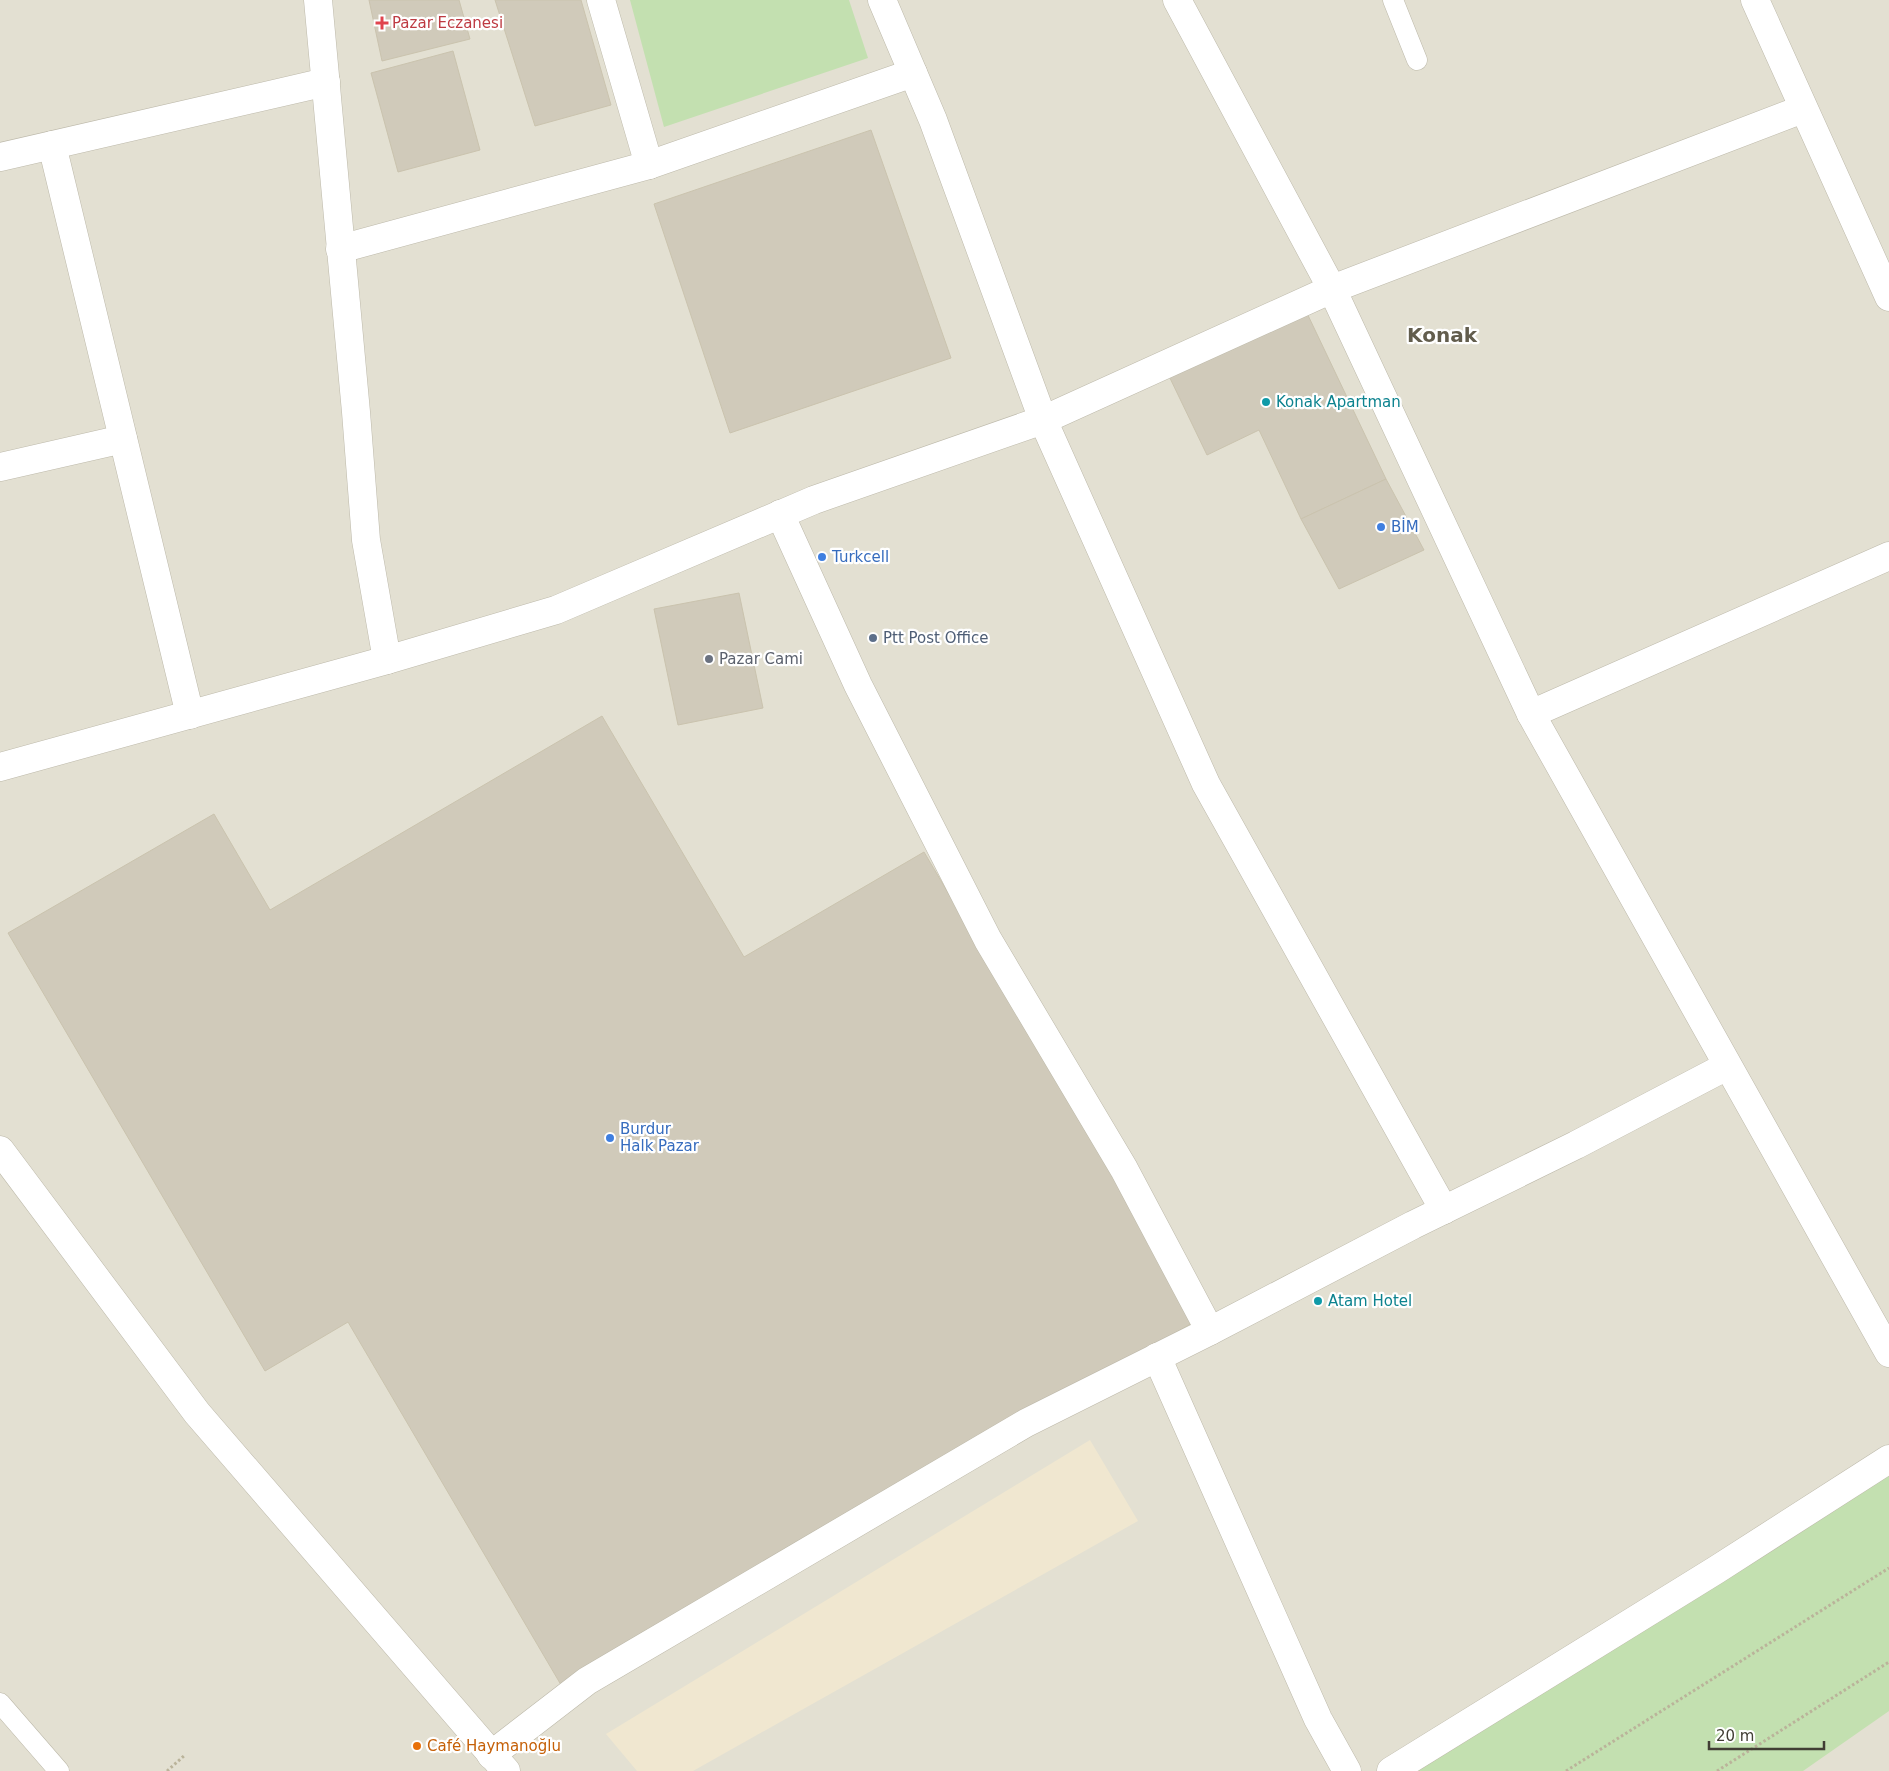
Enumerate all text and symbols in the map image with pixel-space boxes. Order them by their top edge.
place label: Pazar Eczanesi [392,14,503,32]
marker: Pazar Eczanesi [376,17,388,29]
district label: Konak [1407,323,1478,347]
place label: Konak Apartman [1276,393,1401,411]
marker: Konak Apartman [1260,396,1272,408]
place label: BİM [1391,517,1419,536]
marker: BİM [1375,521,1387,533]
place label: Turkcell [831,548,889,566]
marker: Turkcell [816,551,828,563]
place label: Ptt Post Office [883,629,989,647]
marker: Ptt Post Office [867,632,879,644]
place label: Pazar Cami [719,650,803,668]
marker: Pazar Cami [703,653,715,665]
place label: Burdur Halk Pazar [620,1120,700,1155]
marker: Burdur Halk Pazar [604,1132,616,1144]
place label: Atam Hotel [1328,1292,1412,1310]
marker: Atam Hotel [1312,1295,1324,1307]
scale bar [1709,1718,1824,1750]
text: 20 m [1716,1727,1754,1745]
place label: Café Haymanoğlu [427,1737,561,1755]
marker: Café Haymanoğlu [411,1740,423,1752]

